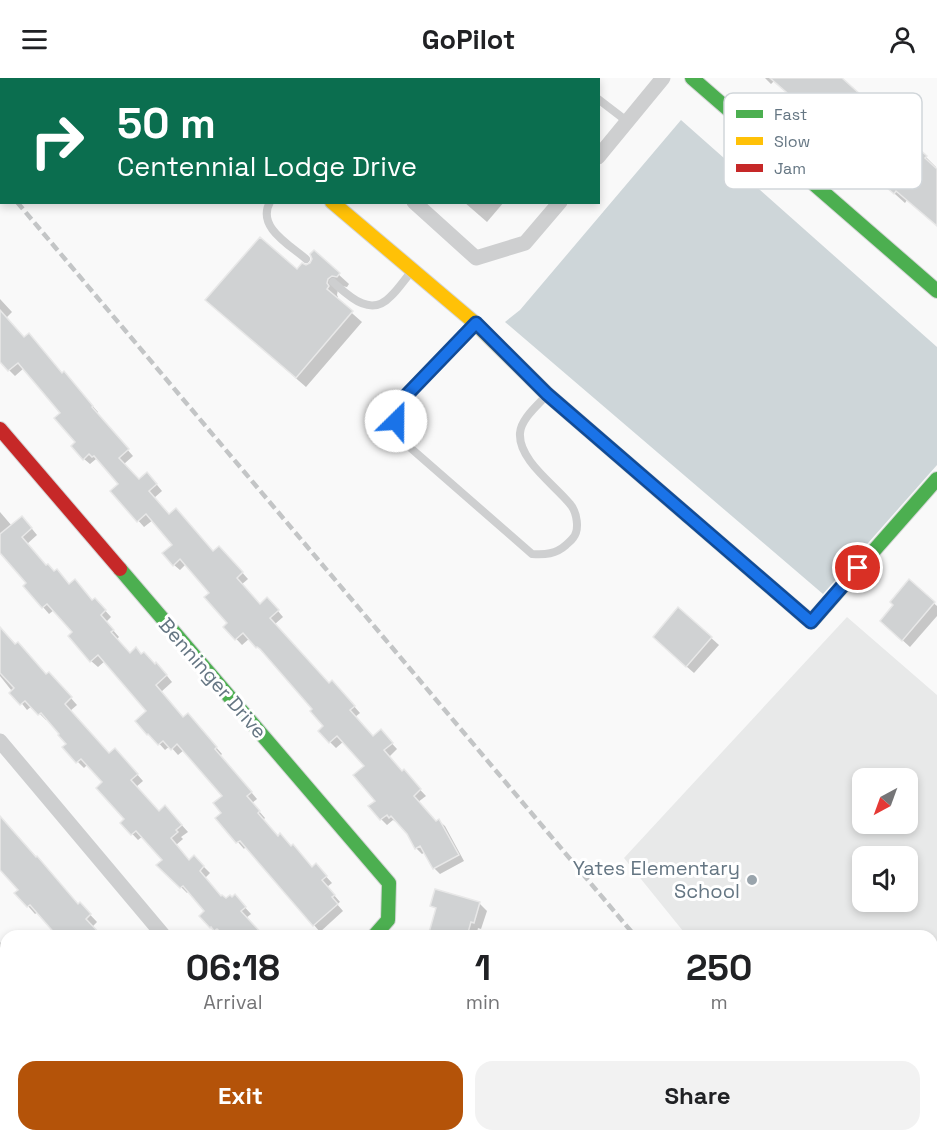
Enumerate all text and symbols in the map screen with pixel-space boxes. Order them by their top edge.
text: GoPilot [422,22,515,57]
icon: menu [18,23,51,56]
icon: person [886,23,919,56]
legend [724,93,922,189]
text: 50 m [117,97,216,150]
icon: right [18,102,96,180]
text: Fast [774,104,807,125]
text: Slow [774,131,810,152]
text: Centennial Lodge Drive [117,149,417,184]
text: Jam [774,158,806,179]
position arrow [364,389,428,453]
pin [832,542,883,593]
icon: arrive [841,551,874,584]
street label: Benninger Drive [153,612,273,744]
north arrow [852,768,918,834]
map controls [852,768,918,912]
button: sound [852,846,918,912]
place label: Yates Elementary School [573,855,740,904]
marker: Yates Elementary School [745,873,759,887]
text: 06:18 [186,945,280,991]
text: 1 [475,945,491,991]
text: 250 [686,945,752,991]
text: Arrival [203,989,263,1015]
text: min [466,989,500,1015]
text: m [710,989,728,1015]
button: Exit [18,1061,463,1130]
button: Share [475,1061,920,1130]

